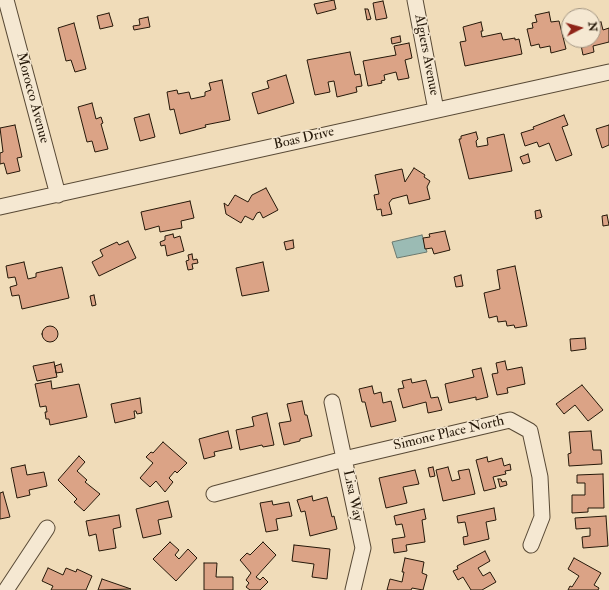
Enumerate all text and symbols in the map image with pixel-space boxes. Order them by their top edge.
north arrow [561,8,601,48]
street label: Algiers Avenue [410,13,442,97]
text: N [585,21,599,32]
street label: Morocco Avenue [12,51,52,145]
street label: Boas Drive [272,124,336,154]
street label: Simone Place North [392,413,506,455]
street label: Lisa Way [338,469,366,523]

